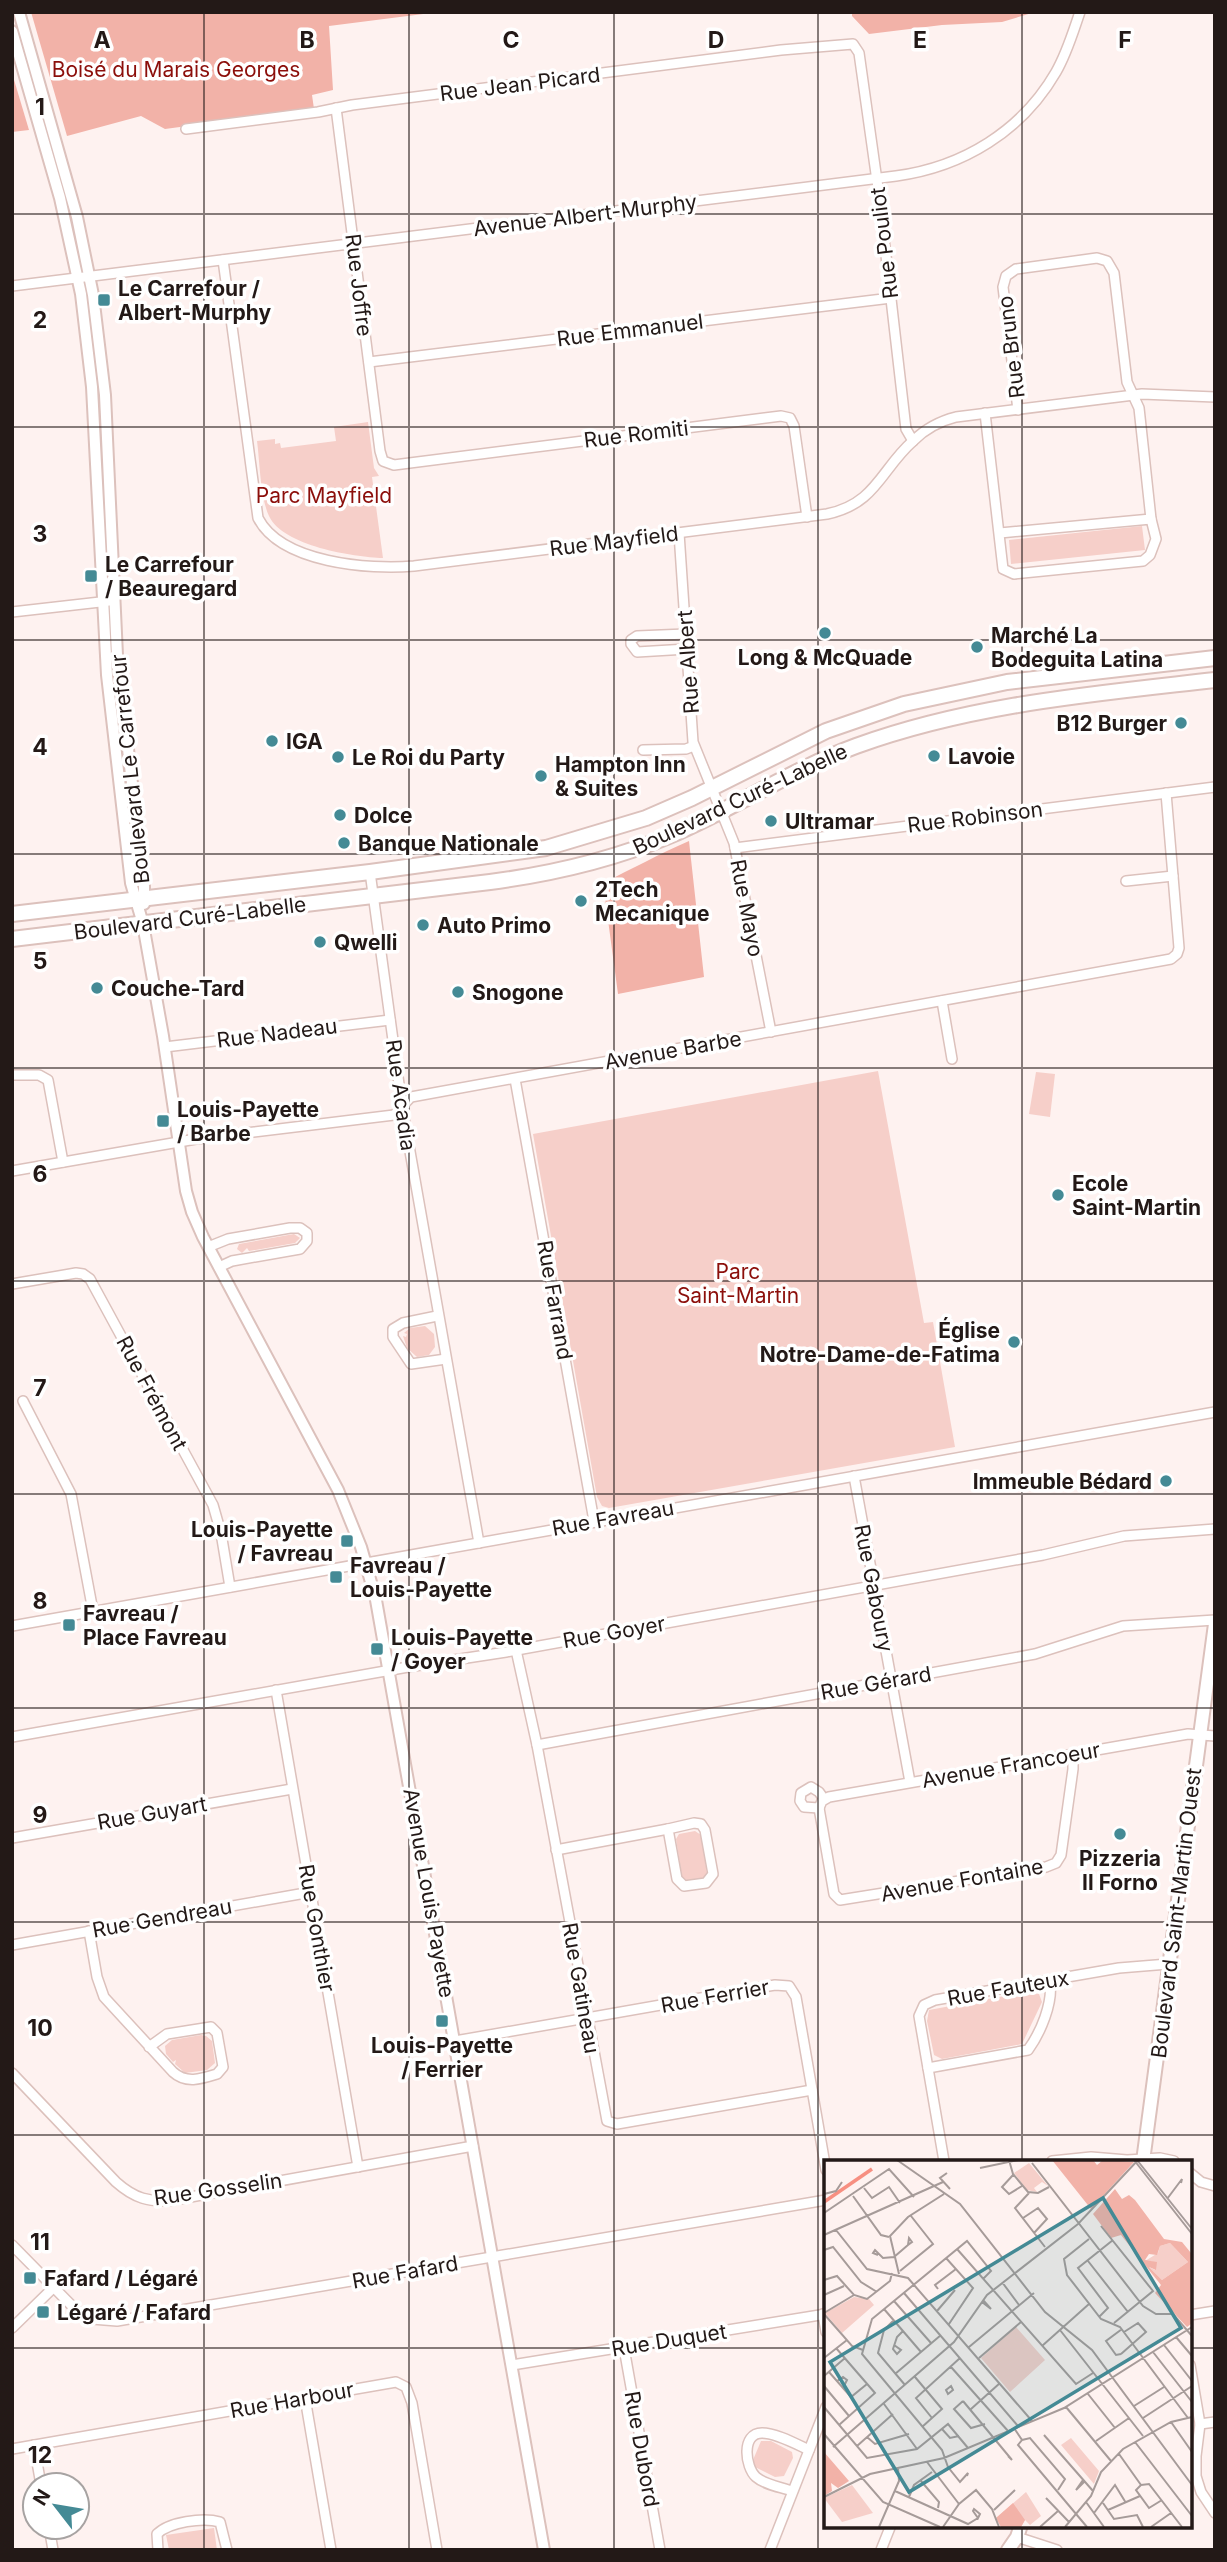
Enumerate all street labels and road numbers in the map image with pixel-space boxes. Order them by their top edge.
street label: Rue Jean Picard [438,62,602,106]
street label: Rue Pouliot [865,186,903,300]
street label: Avenue Albert-Murphy [472,189,698,241]
street label: Rue Joffre [340,232,378,338]
street label: Rue Bruno [992,294,1030,400]
street label: Rue Emmanuel [555,309,705,351]
street label: Rue Romiti [582,415,690,453]
street label: Rue Mayfield [548,521,680,561]
street label: Rue Albert [672,609,704,715]
street label: Boulevard Le Carrefour [105,653,154,885]
street label: Boulevard Curé-Labelle [629,738,851,860]
street label: Rue Robinson [906,796,1044,838]
street label: Rue Mayo [725,857,769,959]
street label: Boulevard Curé-Labelle [72,891,308,945]
street label: Rue Nadeau [215,1013,339,1053]
street label: Avenue Barbe [603,1026,743,1074]
street label: Rue Acadia [381,1038,421,1152]
street label: Rue Farrand [532,1238,578,1362]
street label: Rue Frémont [111,1332,193,1455]
street label: Rue Favreau [550,1495,676,1541]
street label: Rue Gaboury [849,1522,899,1654]
street label: Rue Goyer [561,1611,667,1653]
street label: Rue Gérard [819,1661,933,1705]
street label: Avenue Francoeur [920,1737,1102,1793]
street label: Boulevard Saint-Martin Ouest [1146,1766,1206,2060]
street label: Avenue Louis Payette [398,1786,460,2000]
street label: Rue Guyart [95,1791,209,1835]
street label: Avenue Fontaine [879,1853,1045,1907]
street label: Rue Gonthier [293,1862,341,1994]
street label: Rue Gendreau [90,1893,234,1943]
street label: Rue Gatineau [557,1921,605,2055]
street label: Rue Fauteux [945,1965,1071,2011]
street label: Rue Ferrier [659,1974,771,2018]
street label: Rue Gosselin [152,2168,284,2210]
street label: Rue Fafard [350,2250,460,2294]
street label: Rue Duquet [610,2319,728,2361]
street label: Rue Harbour [228,2377,356,2423]
street label: Rue Dubord [619,2389,665,2509]

